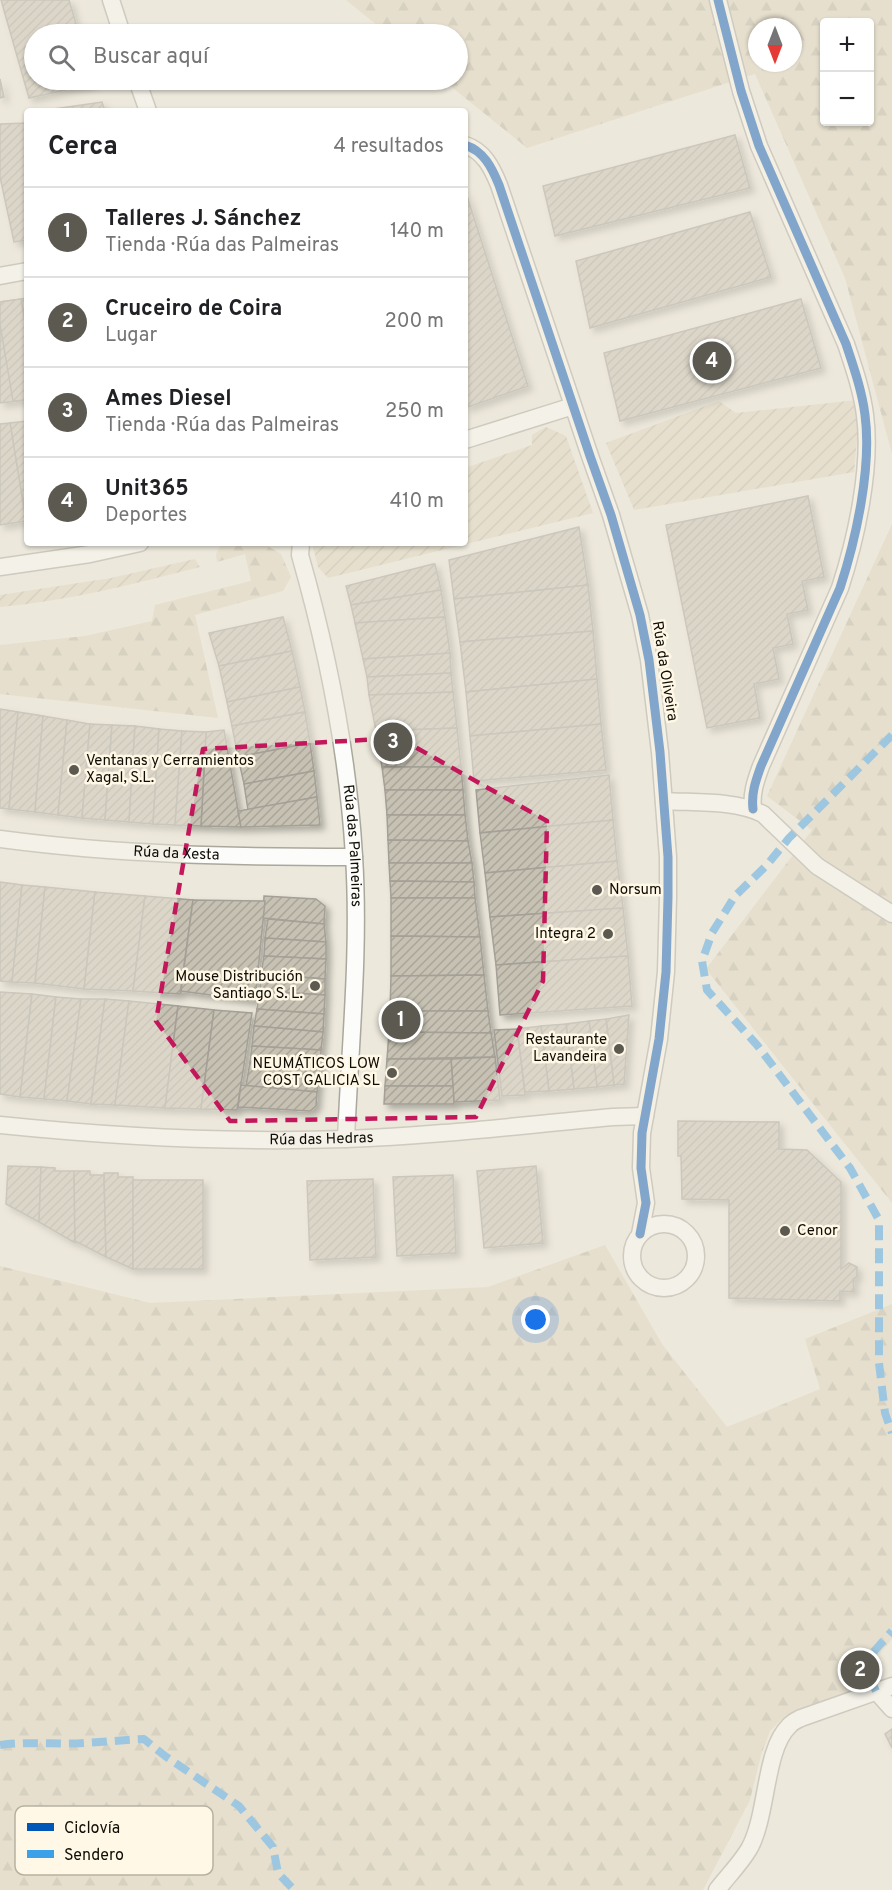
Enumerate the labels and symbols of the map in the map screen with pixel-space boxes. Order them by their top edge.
north arrow [748,18,802,72]
pin: 4 [692,338,732,384]
street label: Rúa da Oliveira [647,620,681,722]
pin: 3 [374,720,412,764]
place label: Ventanas y Cerramientos Xagal, S.L. [86,752,254,788]
marker: Ventanas y Cerramientos Xagal, S.L. [67,763,81,777]
street label: Rúa das Palmeiras [338,783,365,907]
street label: Rúa da Xesta [133,842,220,865]
place label: Norsum [609,881,662,900]
marker: Norsum [590,883,604,897]
place label: Integra 2 [535,925,596,944]
marker: Integra 2 [601,927,615,941]
place label: Mouse Distribución Santiago S. L. [175,968,303,1004]
marker: Mouse Distribución Santiago S. L. [308,979,322,993]
pin: 1 [382,998,420,1042]
place label: Restaurante Lavandeira [525,1031,607,1067]
marker: Restaurante Lavandeira [612,1042,626,1056]
place label: NEUMÁTICOS LOW COST GALICIA SL [253,1054,380,1091]
marker: NEUMÁTICOS LOW COST GALICIA SL [385,1066,399,1080]
street label: Rúa das Hedras [269,1128,374,1150]
place label: Cenor [797,1222,838,1241]
marker: Cenor [778,1224,792,1238]
your location [521,1305,550,1334]
pin: 2 [840,1648,880,1692]
legend [15,1806,213,1875]
text: Ciclovía [64,1819,120,1839]
text: Sendero [64,1846,124,1866]

